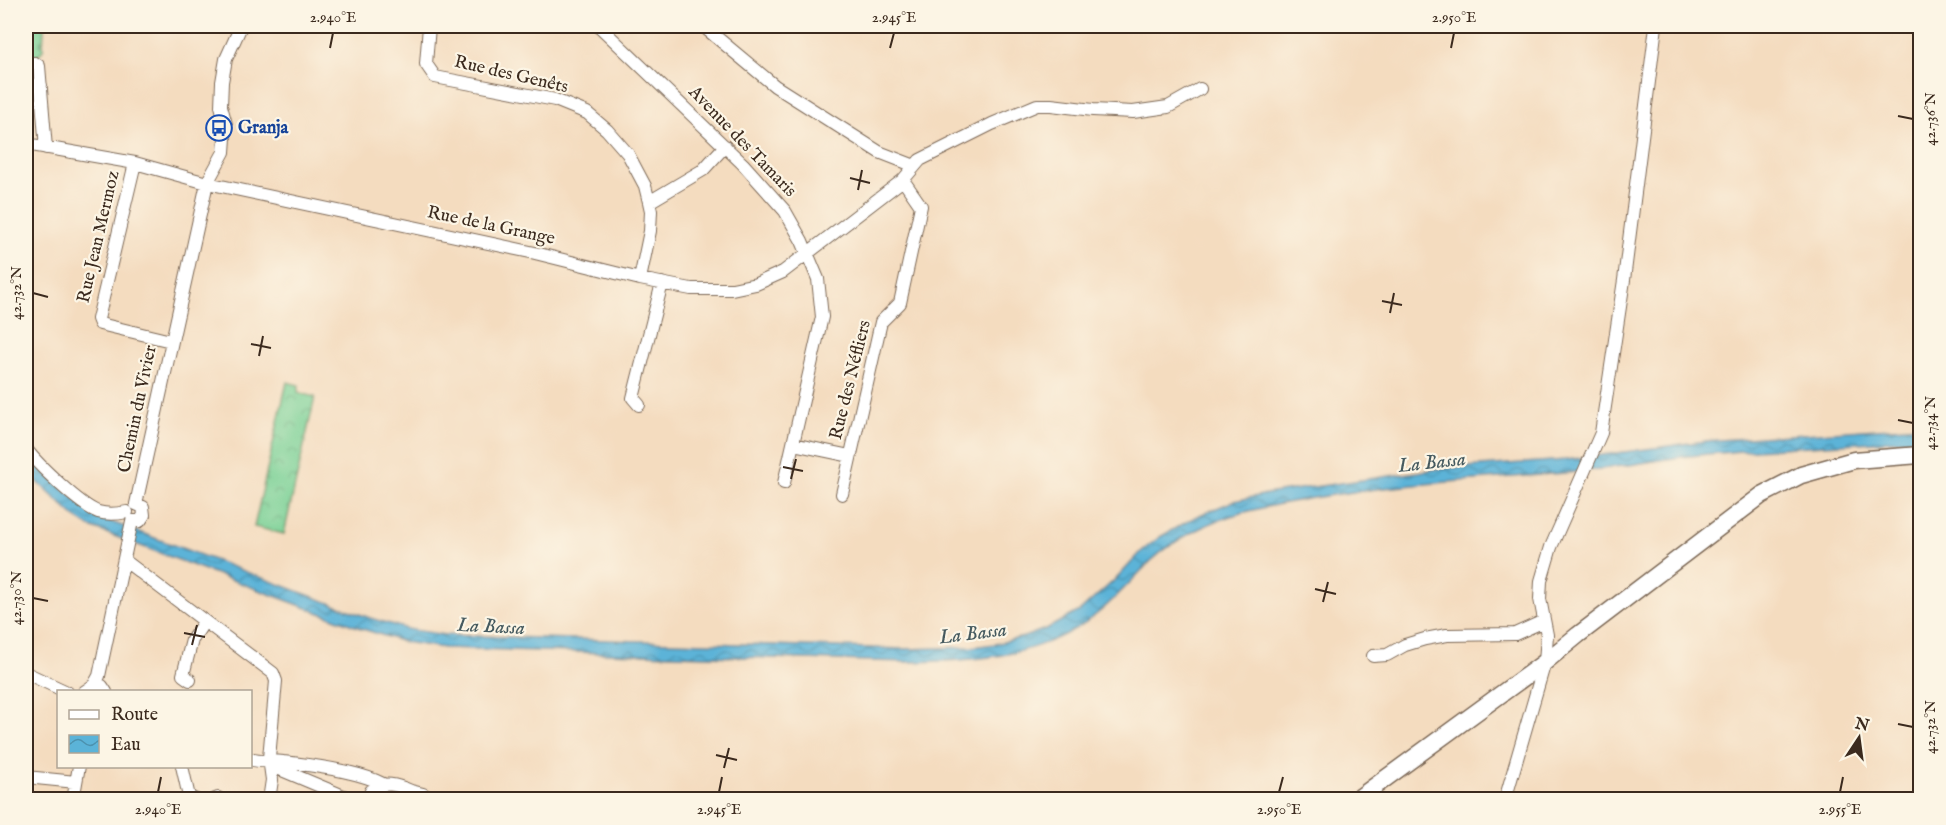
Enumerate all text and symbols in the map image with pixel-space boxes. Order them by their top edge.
text: 2.940°E [310,8,356,27]
text: 2.945°E [872,8,916,27]
text: 2.950°E [1432,8,1476,27]
street label: Rue des Genêts [452,51,570,99]
street label: Avenue des Tamaris [682,81,801,203]
text: 42.736°N [1921,92,1940,146]
bus stop icon: Granja [204,113,234,143]
place label: Granja [238,117,289,140]
street label: Rue Jean Mermoz [73,169,125,305]
street label: Rue de la Grange [425,201,557,251]
text: 42.732°N [7,266,26,320]
street label: Rue des Néfliers [825,318,877,442]
street label: Chemin du Vivier [113,343,163,475]
text: 42.734°N [1921,396,1940,450]
water label: La Bassa [1396,447,1467,479]
text: 42.730°N [7,571,26,625]
water label: La Bassa [455,613,526,641]
water label: La Bassa [937,617,1008,651]
legend [57,690,252,768]
text: 42.732°N [1921,700,1940,754]
text: Route [111,704,158,727]
north arrow [1829,708,1889,768]
text: N [1852,714,1871,737]
text: Eau [111,734,141,757]
text: 2.940°E [135,800,181,819]
text: 2.945°E [697,800,741,819]
text: 2.950°E [1257,800,1301,819]
text: 2.955°E [1819,800,1861,819]

